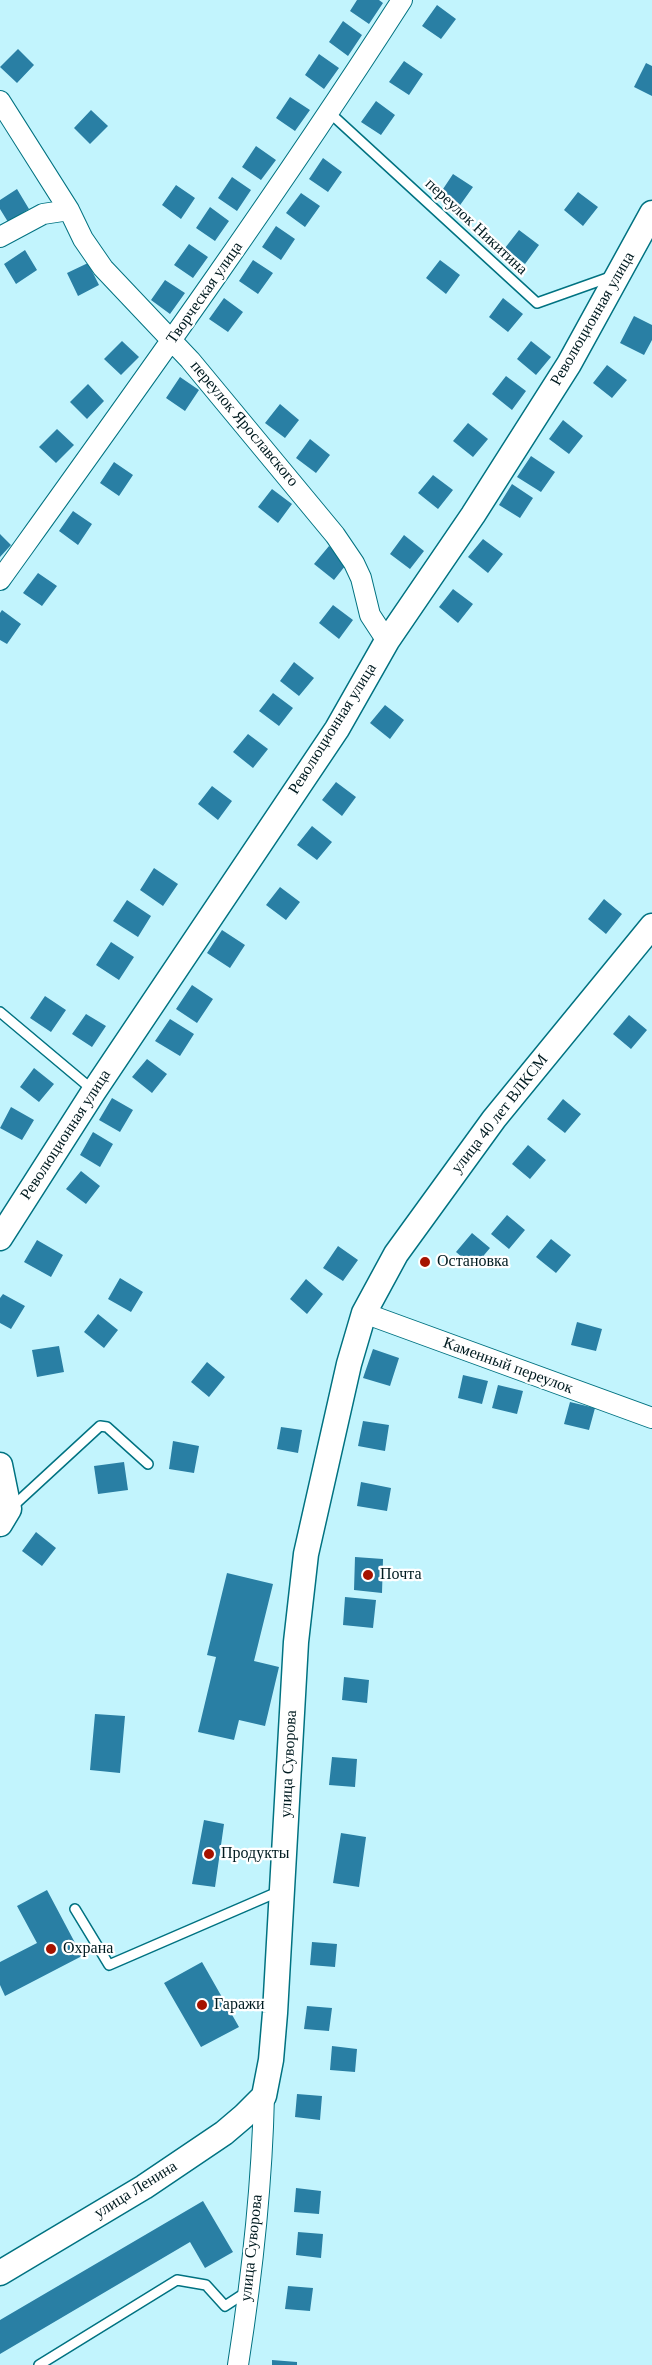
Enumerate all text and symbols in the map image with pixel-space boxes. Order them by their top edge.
street label: переулок Никитина [421,175,531,279]
street label: Творческая улица [163,238,247,348]
street label: Революционная улица [547,249,639,389]
street label: переулок Ярославского [186,357,302,491]
street label: Революционная улица [285,660,381,798]
street label: улица 40 лет ВЛКСМ [448,1051,552,1177]
street label: Революционная улица [17,1066,115,1204]
place label: Остановка [437,1252,509,1272]
marker: Остановка [418,1255,432,1269]
street label: Каменный переулок [441,1334,575,1398]
place label: Почта [380,1565,421,1585]
marker: Почта [361,1568,375,1582]
street label: улица Суворова [277,1710,301,1818]
place label: Продукты [221,1844,290,1864]
marker: Продукты [202,1847,216,1861]
place label: Охрана [63,1939,113,1959]
marker: Охрана [44,1942,58,1956]
place label: Гаражи [214,1995,265,2015]
marker: Гаражи [195,1998,209,2012]
street label: улица Ленина [91,2157,181,2223]
street label: улица Суворова [237,2193,267,2303]

